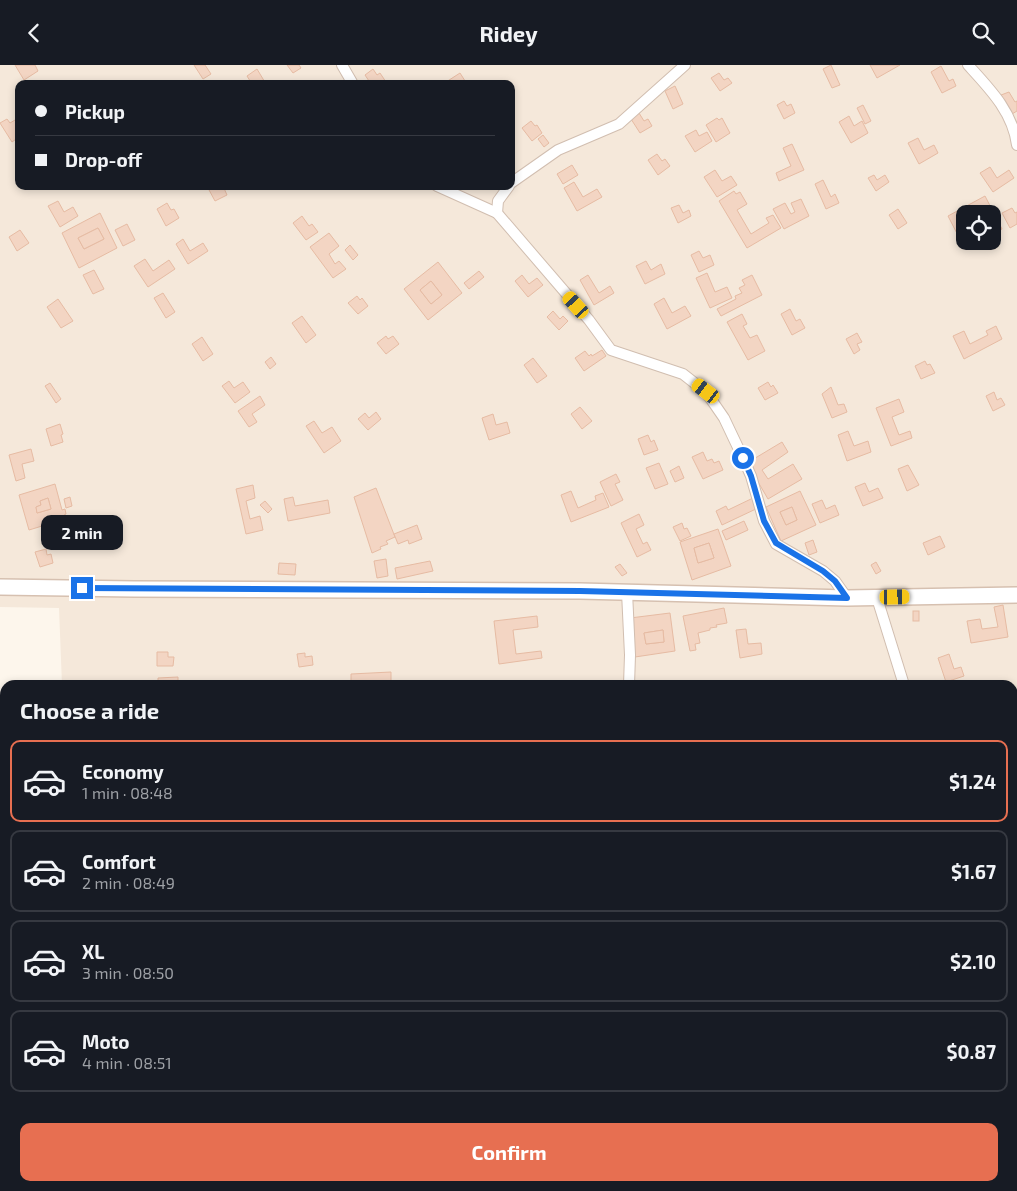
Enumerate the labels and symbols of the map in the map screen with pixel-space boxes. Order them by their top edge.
car [560,289,591,321]
car [689,376,722,406]
route start [732,447,754,469]
callout: 2 min [41,515,123,551]
route end [71,577,93,599]
car [879,589,910,605]

